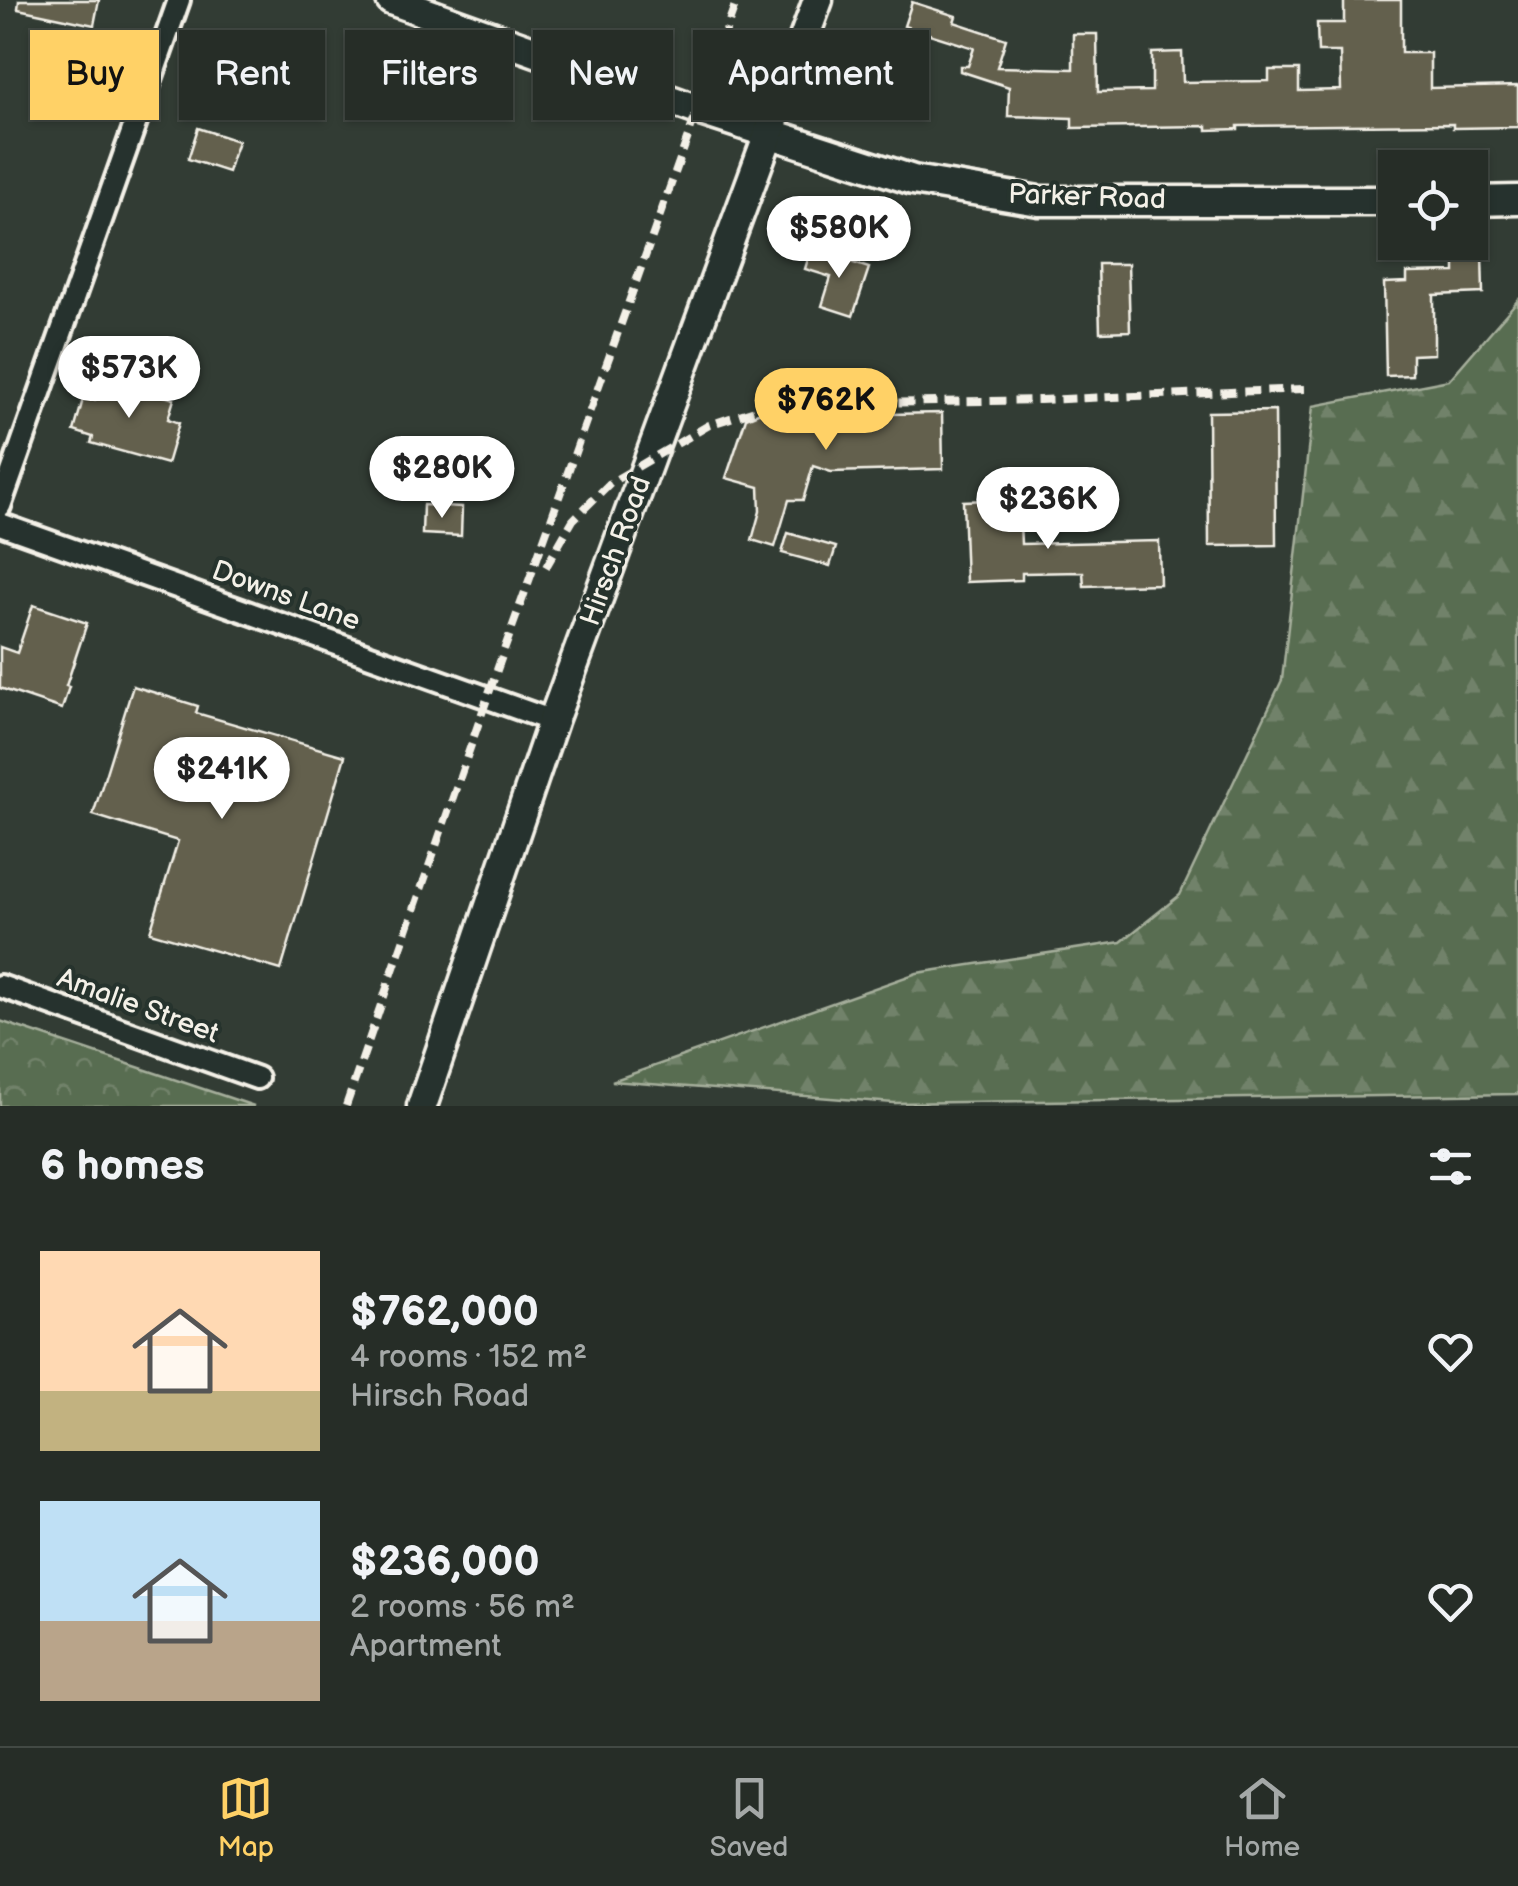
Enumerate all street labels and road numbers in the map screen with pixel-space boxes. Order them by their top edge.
street label: Parker Road [1008,178,1166,216]
street label: Hirsch Road [574,472,658,630]
street label: Downs Lane [207,554,365,638]
street label: Amalie Street [53,962,224,1051]

